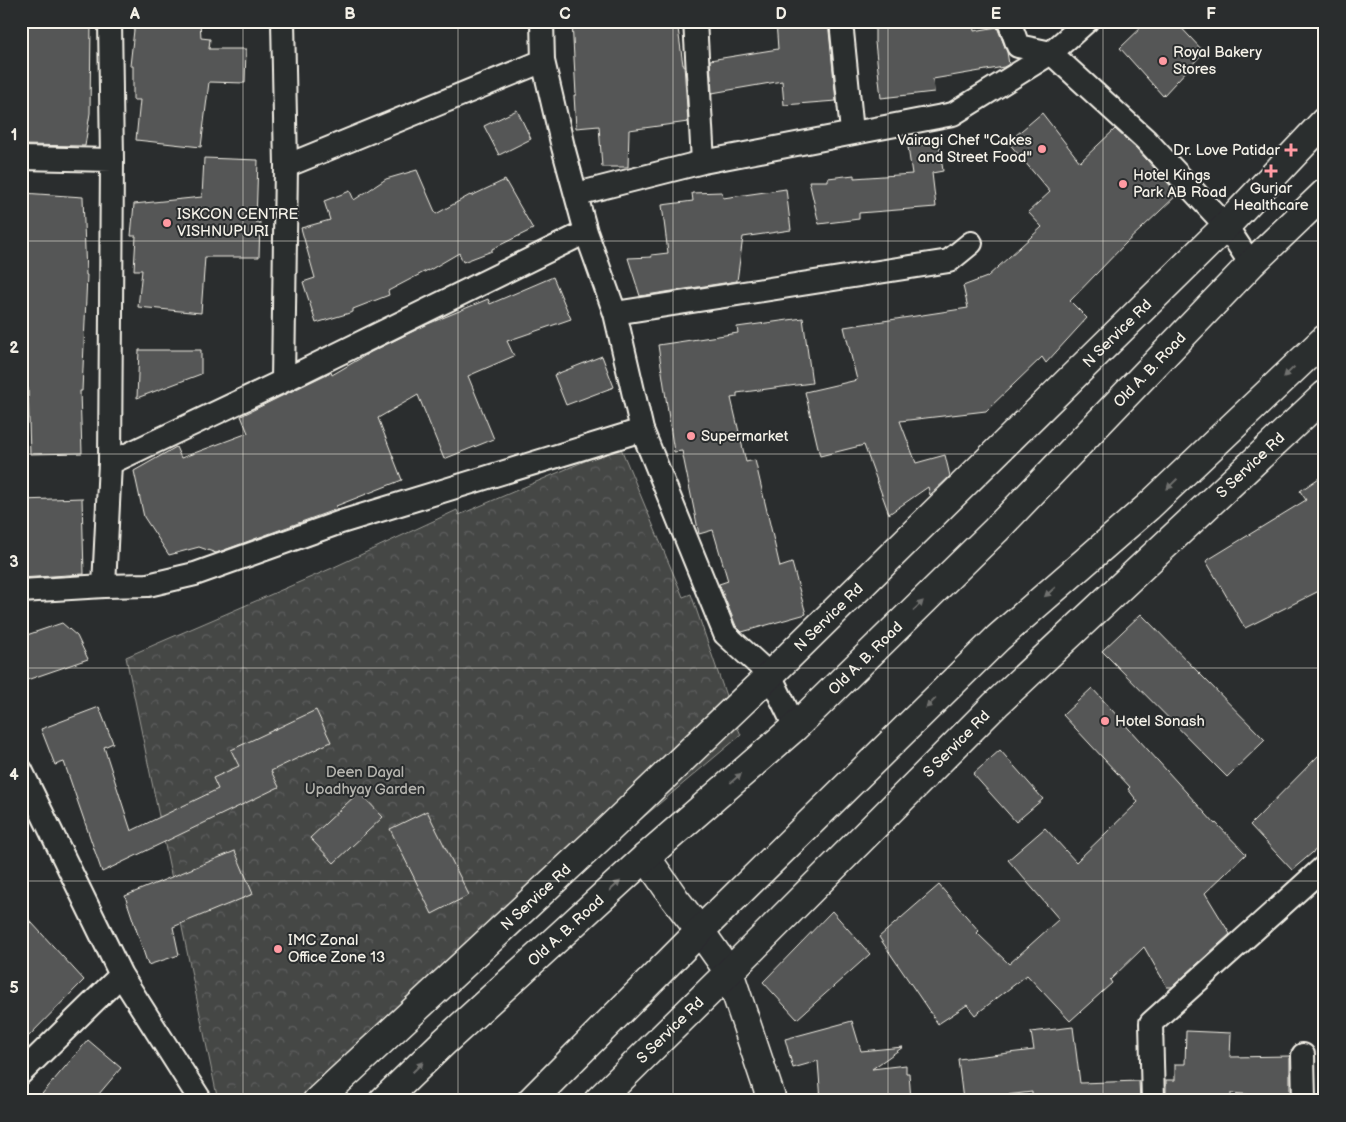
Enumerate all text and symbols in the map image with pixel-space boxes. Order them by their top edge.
text: A [129,5,140,24]
text: B [344,5,356,24]
text: C [559,5,571,24]
text: D [775,5,787,24]
text: E [991,5,1001,24]
text: F [1206,5,1216,24]
place label: Royal Bakery Stores [1173,43,1262,79]
marker: Royal Bakery Stores [1157,55,1169,67]
text: 1 [11,126,17,145]
place label: Vairagi Chef "Cakes and Street Food" [897,131,1033,167]
place label: Dr. Love Patidar [1173,141,1281,160]
marker: Vairagi Chef "Cakes and Street Food" [1036,143,1048,155]
marker: Dr. Love Patidar [1284,143,1298,157]
marker: Gurjar Healthcare [1265,165,1277,177]
place label: Hotel Kings Park AB Road [1133,166,1227,202]
marker: Hotel Kings Park AB Road [1117,178,1129,190]
place label: Gurjar Healthcare [1233,179,1309,215]
place label: ISKCON CENTRE VISHNUPURI [177,205,298,241]
marker: ISKCON CENTRE VISHNUPURI [161,217,173,229]
street label: N Service Rd [1079,295,1156,372]
street label: Old A. B. Road [1110,329,1190,412]
text: 2 [9,339,19,358]
one-way arrow [1284,366,1296,378]
place label: Supermarket [701,427,789,446]
street label: S Service Rd [1212,429,1289,502]
marker: Supermarket [685,430,697,442]
one-way arrow [1166,478,1178,490]
text: 3 [9,553,19,572]
street label: N Service Rd [790,580,867,656]
one-way arrow [1044,586,1056,597]
one-way arrow [912,600,924,612]
street label: Old A. B. Road [825,618,907,699]
one-way arrow [926,697,938,709]
street label: S Service Rd [919,707,994,782]
place label: Hotel Sonash [1115,712,1205,731]
marker: Hotel Sonash [1099,715,1111,727]
park label: Deen Dayal Upadhyay Garden [305,763,425,799]
text: 4 [9,766,19,785]
one-way arrow [730,772,742,784]
street label: N Service Rd [497,860,575,935]
one-way arrow [608,880,620,892]
street label: Old A. B. Road [524,891,608,970]
place label: IMC Zonal Office Zone 13 [288,931,385,967]
marker: IMC Zonal Office Zone 13 [272,943,284,955]
text: 5 [9,979,19,998]
street label: S Service Rd [633,993,708,1068]
one-way arrow [412,1061,424,1073]

